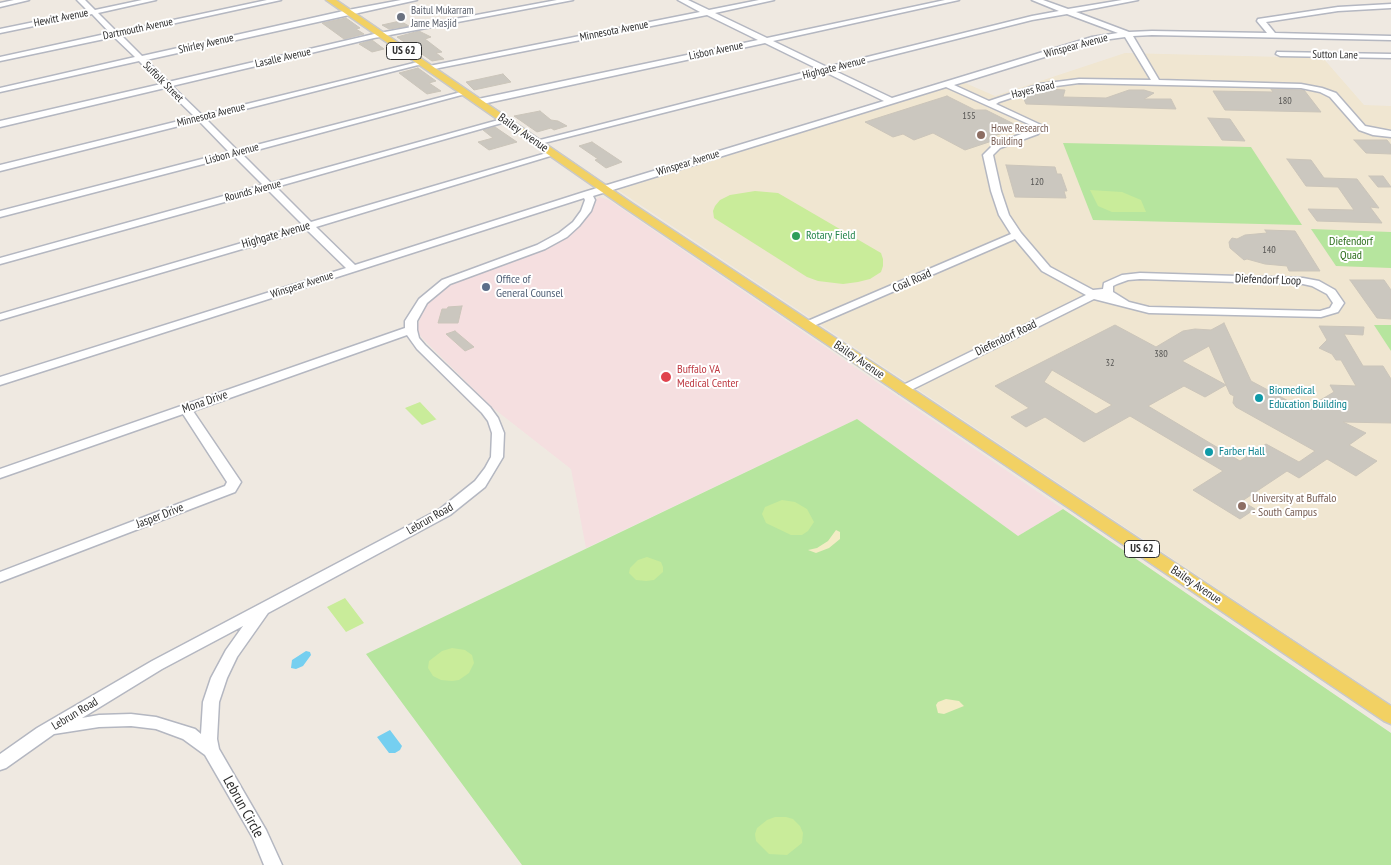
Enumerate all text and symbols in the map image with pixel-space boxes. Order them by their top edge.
place label: Baitul Mukarram Jame Masjid [411,4,474,30]
street label: Hewitt Avenue [33,6,89,30]
marker: Baitul Mukarram Jame Masjid [395,11,407,23]
street label: Dartmouth Avenue [102,15,174,43]
street label: Minnesota Avenue [579,18,649,44]
street label: Shirley Avenue [177,31,235,57]
street label: Winspear Avenue [1043,31,1109,61]
street label: Lisbon Avenue [688,39,744,63]
road number: US 62 [386,42,422,59]
street label: Lasalle Avenue [254,45,312,71]
street label: Sutton Lane [1312,48,1358,62]
street label: Highgate Avenue [801,54,867,82]
street label: Suffolk Street [140,59,186,105]
street label: Hayes Road [1010,78,1056,102]
house number: 180 [1278,95,1292,107]
street label: Minnesota Avenue [176,100,246,130]
street label: Bailey Avenue [495,110,551,156]
house number: 155 [962,110,976,122]
place label: Howe Research Building [991,122,1049,148]
marker: Howe Research Building [975,129,987,141]
street label: Lisbon Avenue [204,140,260,168]
street label: Winspear Avenue [655,147,721,179]
house number: 120 [1030,176,1044,188]
street label: Rounds Avenue [223,177,283,205]
street label: Highgate Avenue [240,218,312,252]
place label: Rotary Field [806,229,855,243]
marker: Rotary Field [790,230,802,242]
park label: Diefendorf Quad [1329,235,1373,263]
house number: 140 [1262,244,1276,256]
street label: Coal Road [890,266,934,296]
street label: Winspear Avenue [269,269,335,301]
street label: Diefendorf Loop [1235,272,1301,288]
place label: Office of General Counsel [496,273,563,301]
marker: Office of General Counsel [480,281,492,293]
street label: Diefendorf Road [973,317,1039,359]
street label: Bailey Avenue [831,338,887,382]
house number: 380 [1154,348,1168,360]
house number: 32 [1106,357,1114,369]
place label: Buffalo VA Medical Center [677,363,739,391]
marker: Buffalo VA Medical Center [659,370,673,384]
place label: Biomedical Education Building [1269,384,1347,412]
street label: Mona Drive [180,388,230,416]
marker: Biomedical Education Building [1253,392,1265,404]
place label: Farber Hall [1219,445,1265,459]
marker: Farber Hall [1203,446,1215,458]
place label: University at Buffalo - South Campus [1252,492,1336,520]
street label: Jasper Drive [134,500,186,532]
street label: Lebrun Road [404,500,456,538]
marker: University at Buffalo - South Campus [1236,500,1248,512]
road number: US 62 [1124,540,1160,558]
street label: Bailey Avenue [1168,563,1224,607]
street label: Lebrun Road [49,695,101,733]
street label: Lebrun Circle [219,773,267,841]

